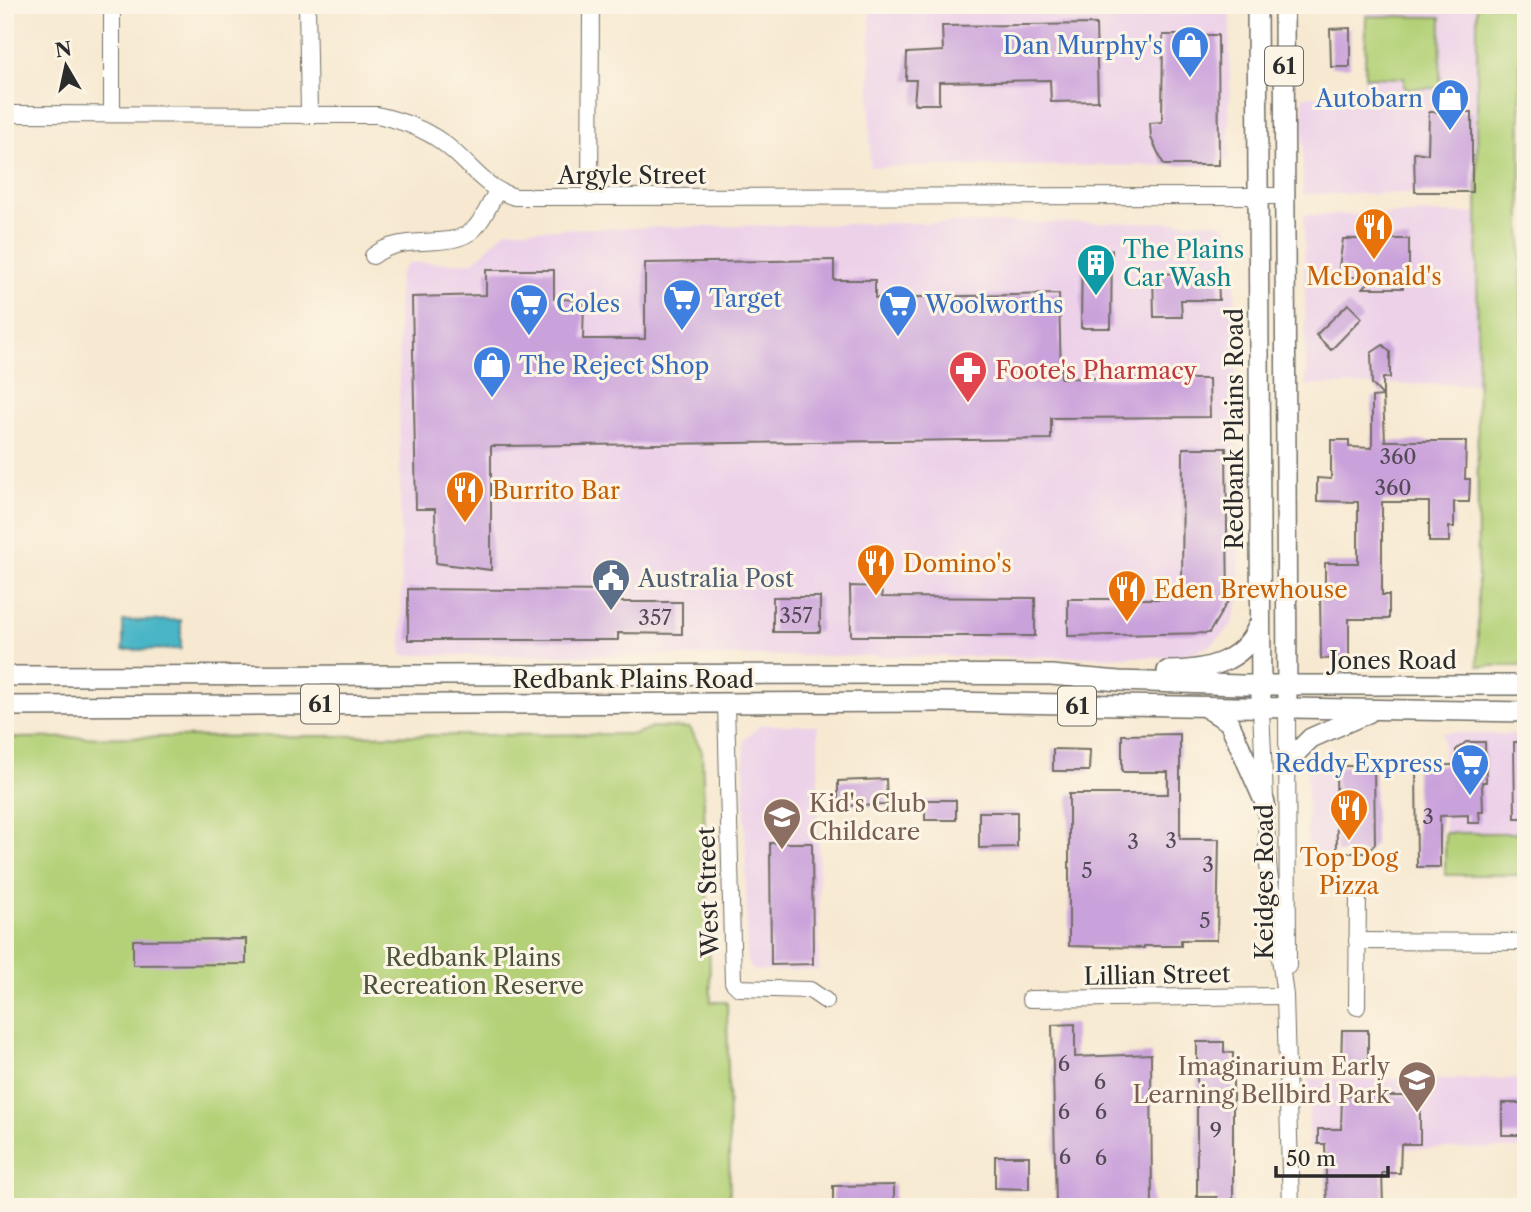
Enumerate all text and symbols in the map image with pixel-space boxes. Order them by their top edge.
shop icon: Dan Murphy's [1169,24,1211,79]
place label: Dan Murphy's [1003,31,1163,60]
north arrow [32,32,102,102]
text: N [53,37,73,62]
road number: 61 [1265,46,1303,86]
shop icon: Autobarn [1429,77,1471,132]
place label: Autobarn [1314,84,1423,113]
street label: Argyle Street [557,161,707,190]
restaurant icon: McDonald's [1353,206,1395,261]
place label: The Plains Car Wash [1123,235,1244,292]
building icon: The Plains Car Wash [1075,242,1117,297]
place label: McDonald's [1306,262,1442,291]
supermarket icon: Target [661,277,703,332]
supermarket icon: Coles [508,282,550,337]
supermarket icon: Woolworths [877,283,919,338]
place label: Target [709,284,782,313]
place label: Coles [556,289,620,318]
place label: Woolworths [924,290,1064,319]
street label: Redbank Plains Road [1220,308,1249,550]
shop icon: The Reject Shop [471,344,513,399]
pharmacy icon: Foote's Pharmacy [947,349,989,404]
place label: The Reject Shop [519,351,709,380]
place label: Foote's Pharmacy [995,356,1197,385]
house number: 360 [1379,444,1417,469]
restaurant icon: Burrito Bar [444,469,486,524]
house number: 360 [1374,475,1412,500]
place label: Burrito Bar [492,476,620,505]
restaurant icon: Domino's [855,542,897,597]
place label: Domino's [903,549,1012,578]
public building icon: Australia Post [590,557,632,612]
place label: Australia Post [637,564,794,593]
restaurant icon: Eden Brewhouse [1106,568,1148,623]
place label: Eden Brewhouse [1154,575,1348,604]
house number: 357 [779,603,813,628]
house number: 357 [638,605,672,630]
street label: Jones Road [1325,646,1457,675]
street label: Redbank Plains Road [512,665,754,694]
road number: 61 [301,684,339,724]
road number: 61 [1058,686,1096,726]
supermarket icon: Reddy Express [1449,742,1491,797]
place label: Reddy Express [1275,749,1443,778]
restaurant icon: Top Dog Pizza [1328,787,1370,842]
place label: Kid's Club Childcare [809,789,926,846]
school or university icon: Kid's Club Childcare [761,796,803,851]
street label: Keidges Road [1250,804,1279,960]
house number: 3 [1422,804,1434,829]
street label: West Street [691,826,725,959]
house number: 3 [1165,828,1177,853]
house number: 3 [1127,829,1139,854]
place label: Top Dog Pizza [1300,843,1399,900]
house number: 3 [1202,852,1214,877]
house number: 5 [1081,858,1093,883]
house number: 5 [1199,908,1211,933]
park label: Redbank Plains Recreation Reserve [362,943,584,1000]
street label: Lillian Street [1083,959,1231,991]
house number: 6 [1058,1051,1070,1076]
place label: Imaginarium Early Learning Bellbird Park [1132,1052,1391,1109]
school or university icon: Imaginarium Early Learning Bellbird Park [1396,1059,1438,1114]
house number: 6 [1094,1069,1106,1094]
house number: 6 [1058,1099,1070,1124]
house number: 6 [1095,1099,1107,1124]
house number: 9 [1210,1118,1222,1143]
scale bar [1276,1135,1388,1179]
house number: 6 [1059,1144,1071,1169]
house number: 6 [1095,1145,1107,1170]
text: 50 m [1286,1146,1336,1171]

